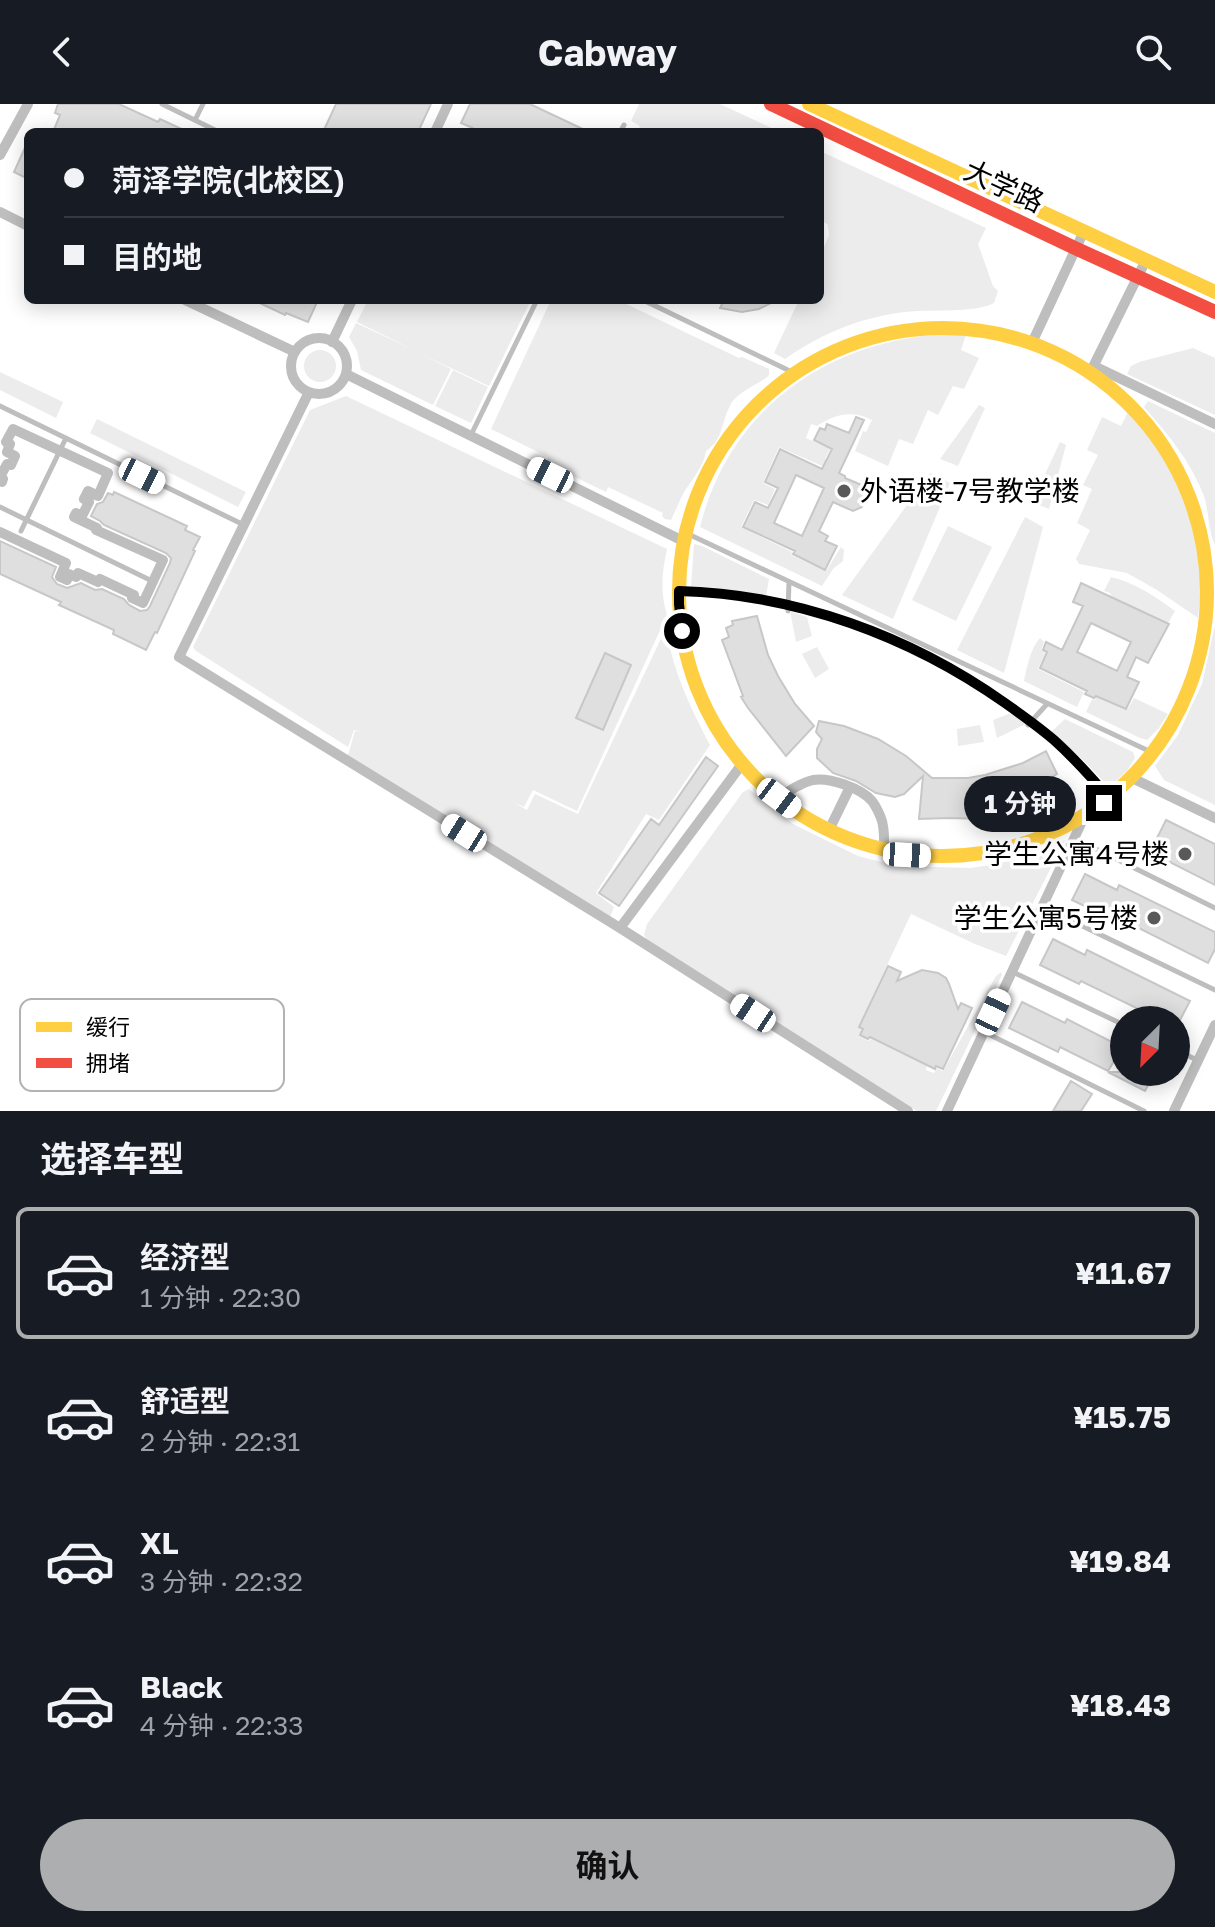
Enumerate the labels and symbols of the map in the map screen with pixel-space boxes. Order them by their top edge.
street label: 大学路 [959,153,1049,218]
car [523,454,577,496]
car [115,455,169,497]
place label: 外语楼-7号教学楼 [860,474,1080,507]
marker: 外语楼-7号教学楼 [835,482,853,500]
route start [664,613,700,649]
car [753,774,805,822]
callout: 1 分钟 [964,775,1076,831]
route end [1086,785,1122,821]
car [437,810,491,856]
place label: 学生公寓4号楼 [984,837,1169,870]
car [882,842,932,868]
marker: 学生公寓4号楼 [1176,845,1194,863]
place label: 学生公寓5号楼 [954,901,1138,934]
marker: 学生公寓5号楼 [1145,909,1163,927]
car [972,985,1014,1039]
car [726,990,780,1036]
legend [20,999,284,1091]
north arrow [1110,1006,1190,1086]
text: 缓行 [86,1013,130,1040]
text: 拥堵 [86,1049,130,1076]

